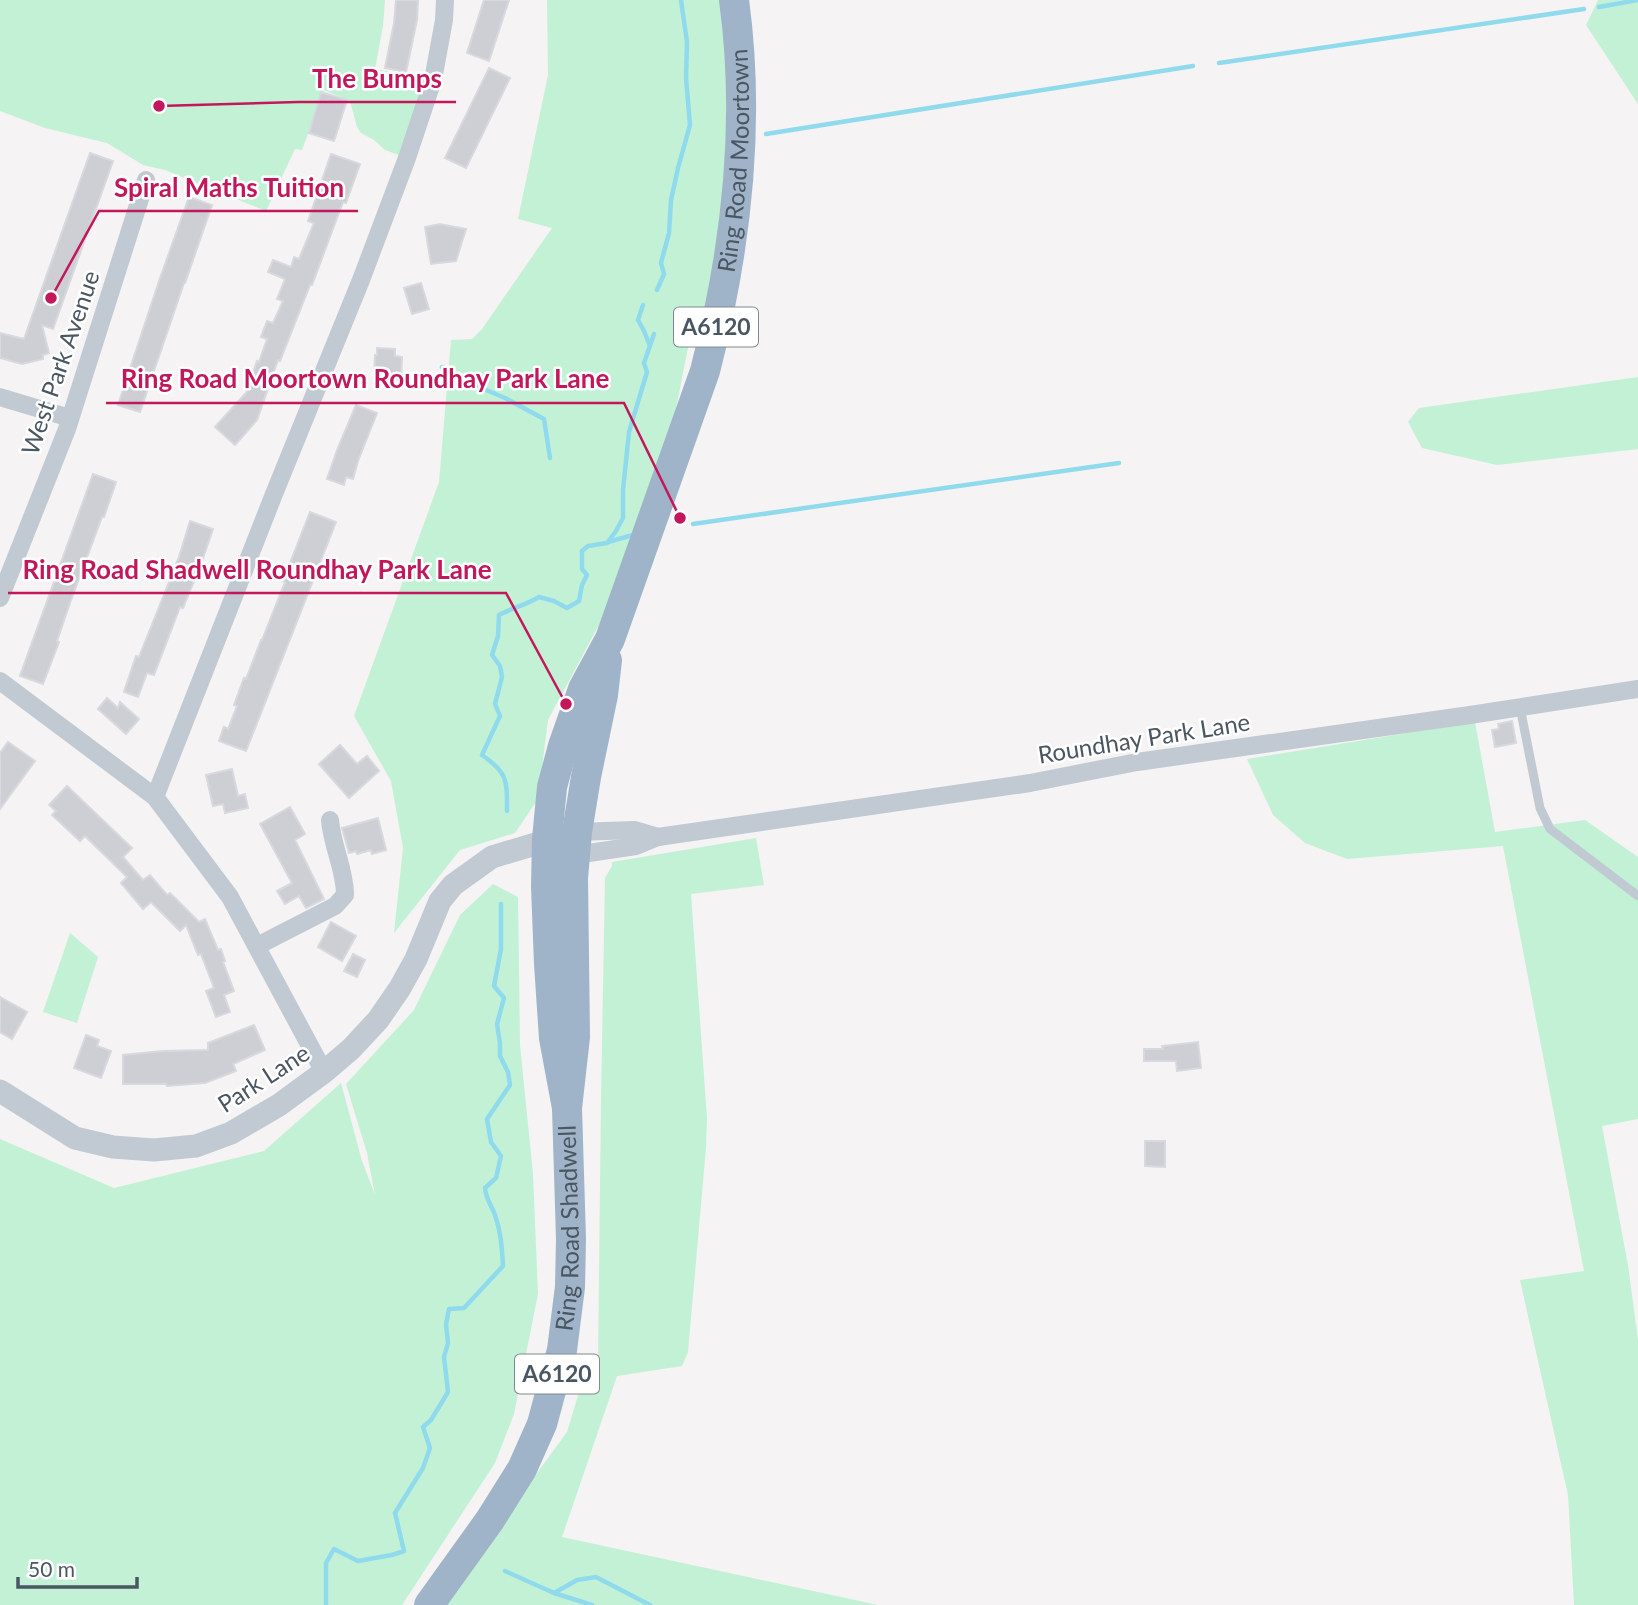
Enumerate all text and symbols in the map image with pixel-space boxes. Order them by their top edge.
street label: Ring Road Moortown [711,48,754,274]
callout: The Bumps [298,55,456,102]
text: The Bumps [312,62,442,94]
callout: Spiral Maths Tuition [99,164,358,211]
text: Spiral Maths Tuition [114,171,344,203]
street label: West Park Avenue [14,267,105,458]
road number: A6120 [674,308,758,346]
callout: Ring Road Moortown Roundhay Park Lane [106,356,624,403]
text: Ring Road Moortown Roundhay Park Lane [121,362,609,394]
callout: Ring Road Shadwell Roundhay Park Lane [8,546,506,593]
text: Ring Road Shadwell Roundhay Park Lane [22,553,492,585]
street label: Roundhay Park Lane [1036,706,1252,769]
street label: Park Lane [212,1037,314,1118]
street label: Ring Road Shadwell [549,1125,584,1333]
road number: A6120 [515,1354,599,1394]
scale bar [18,1546,136,1590]
text: 50 m [28,1556,75,1581]

